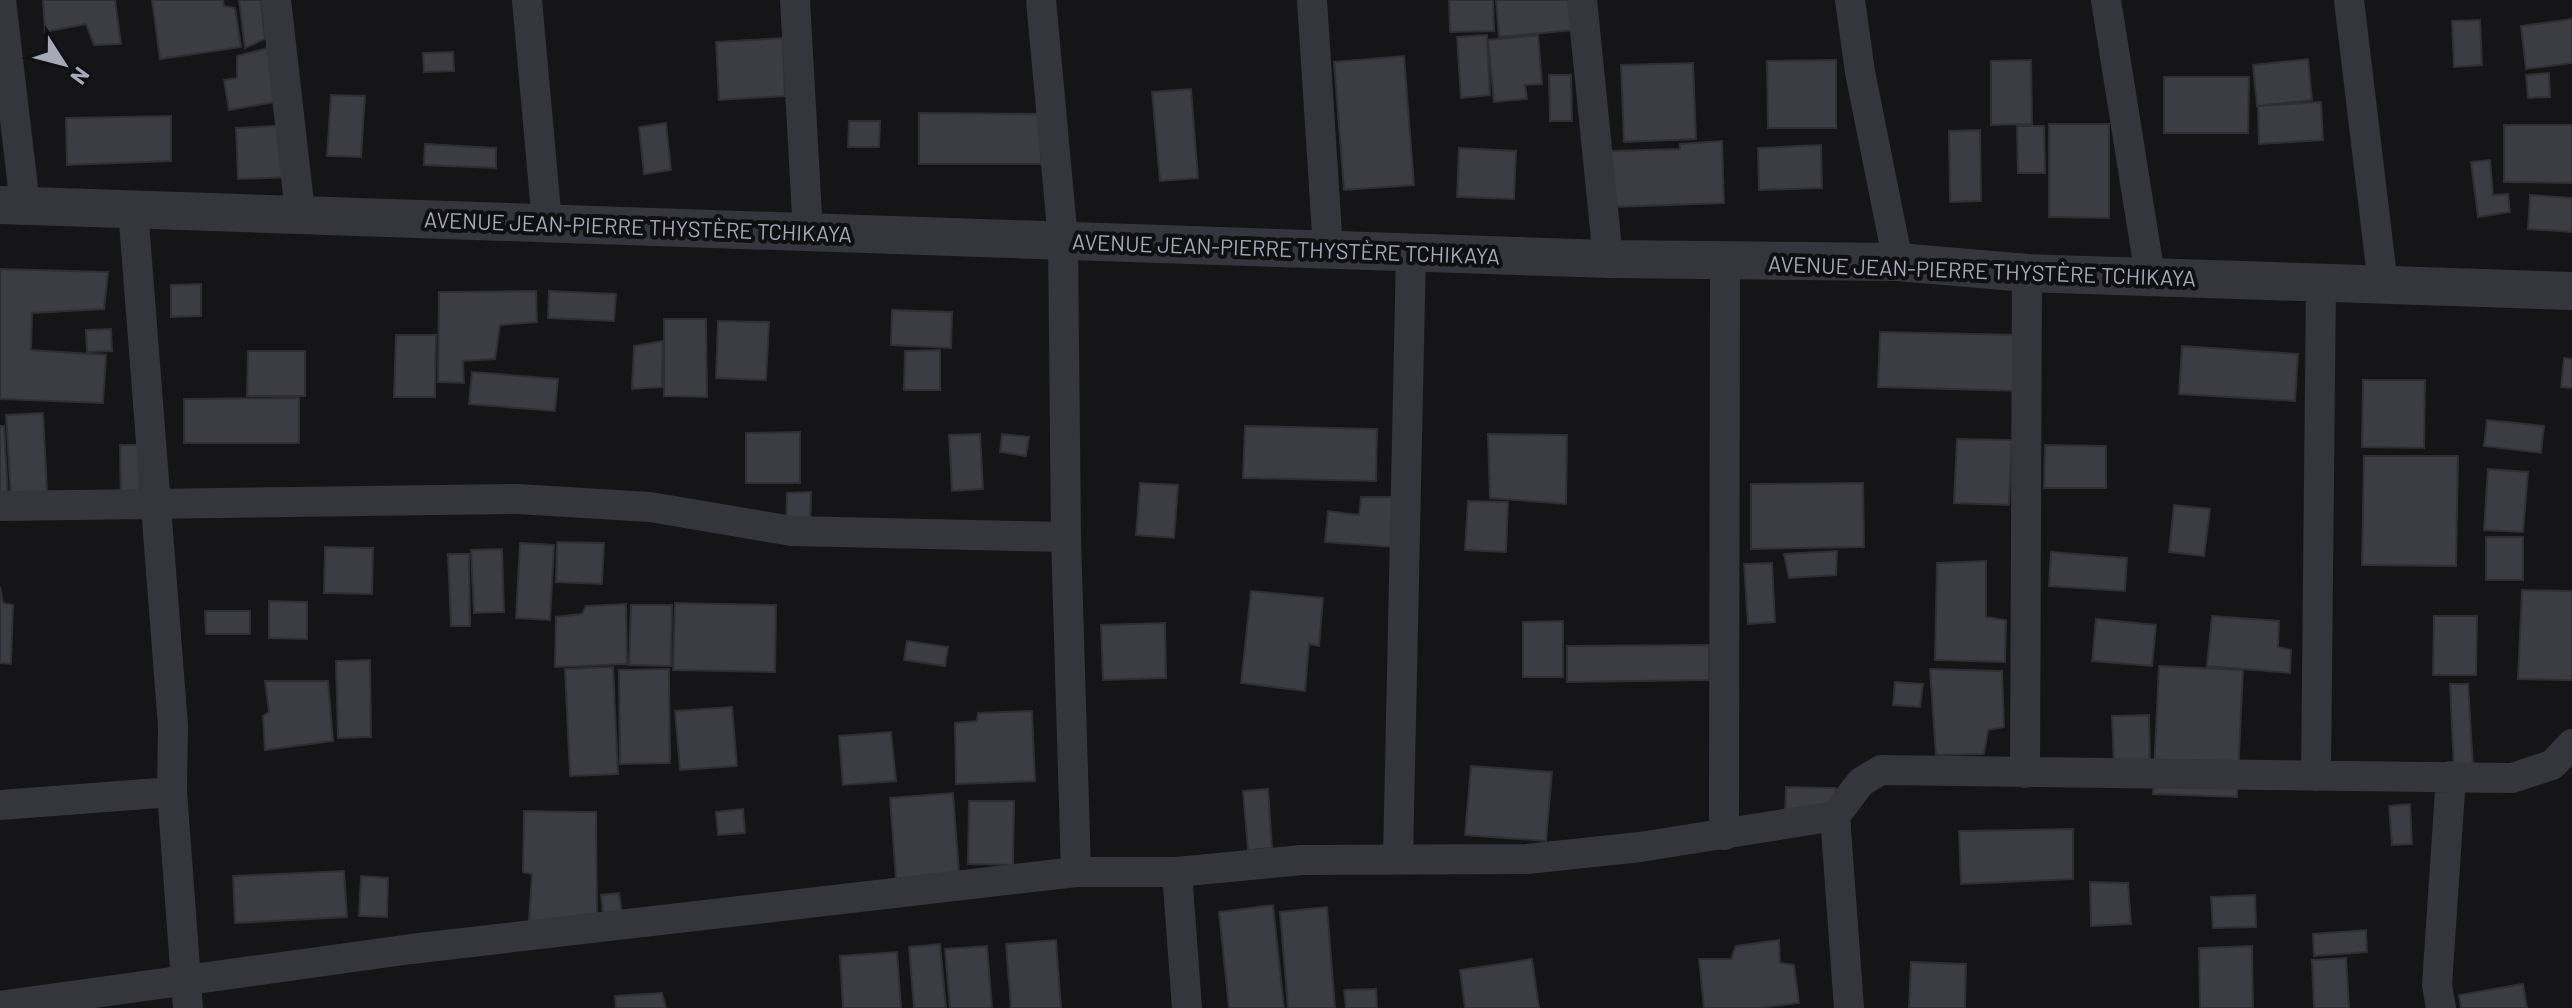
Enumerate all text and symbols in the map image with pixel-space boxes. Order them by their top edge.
north arrow [24,24,104,104]
text: N [66,63,96,90]
street label: AVENUE JEAN-PIERRE THYSTÈRE TCHIKAYA [424,206,852,246]
street label: AVENUE JEAN-PIERRE THYSTÈRE TCHIKAYA [1072,228,1500,268]
street label: AVENUE JEAN-PIERRE THYSTÈRE TCHIKAYA [1768,250,2196,290]

